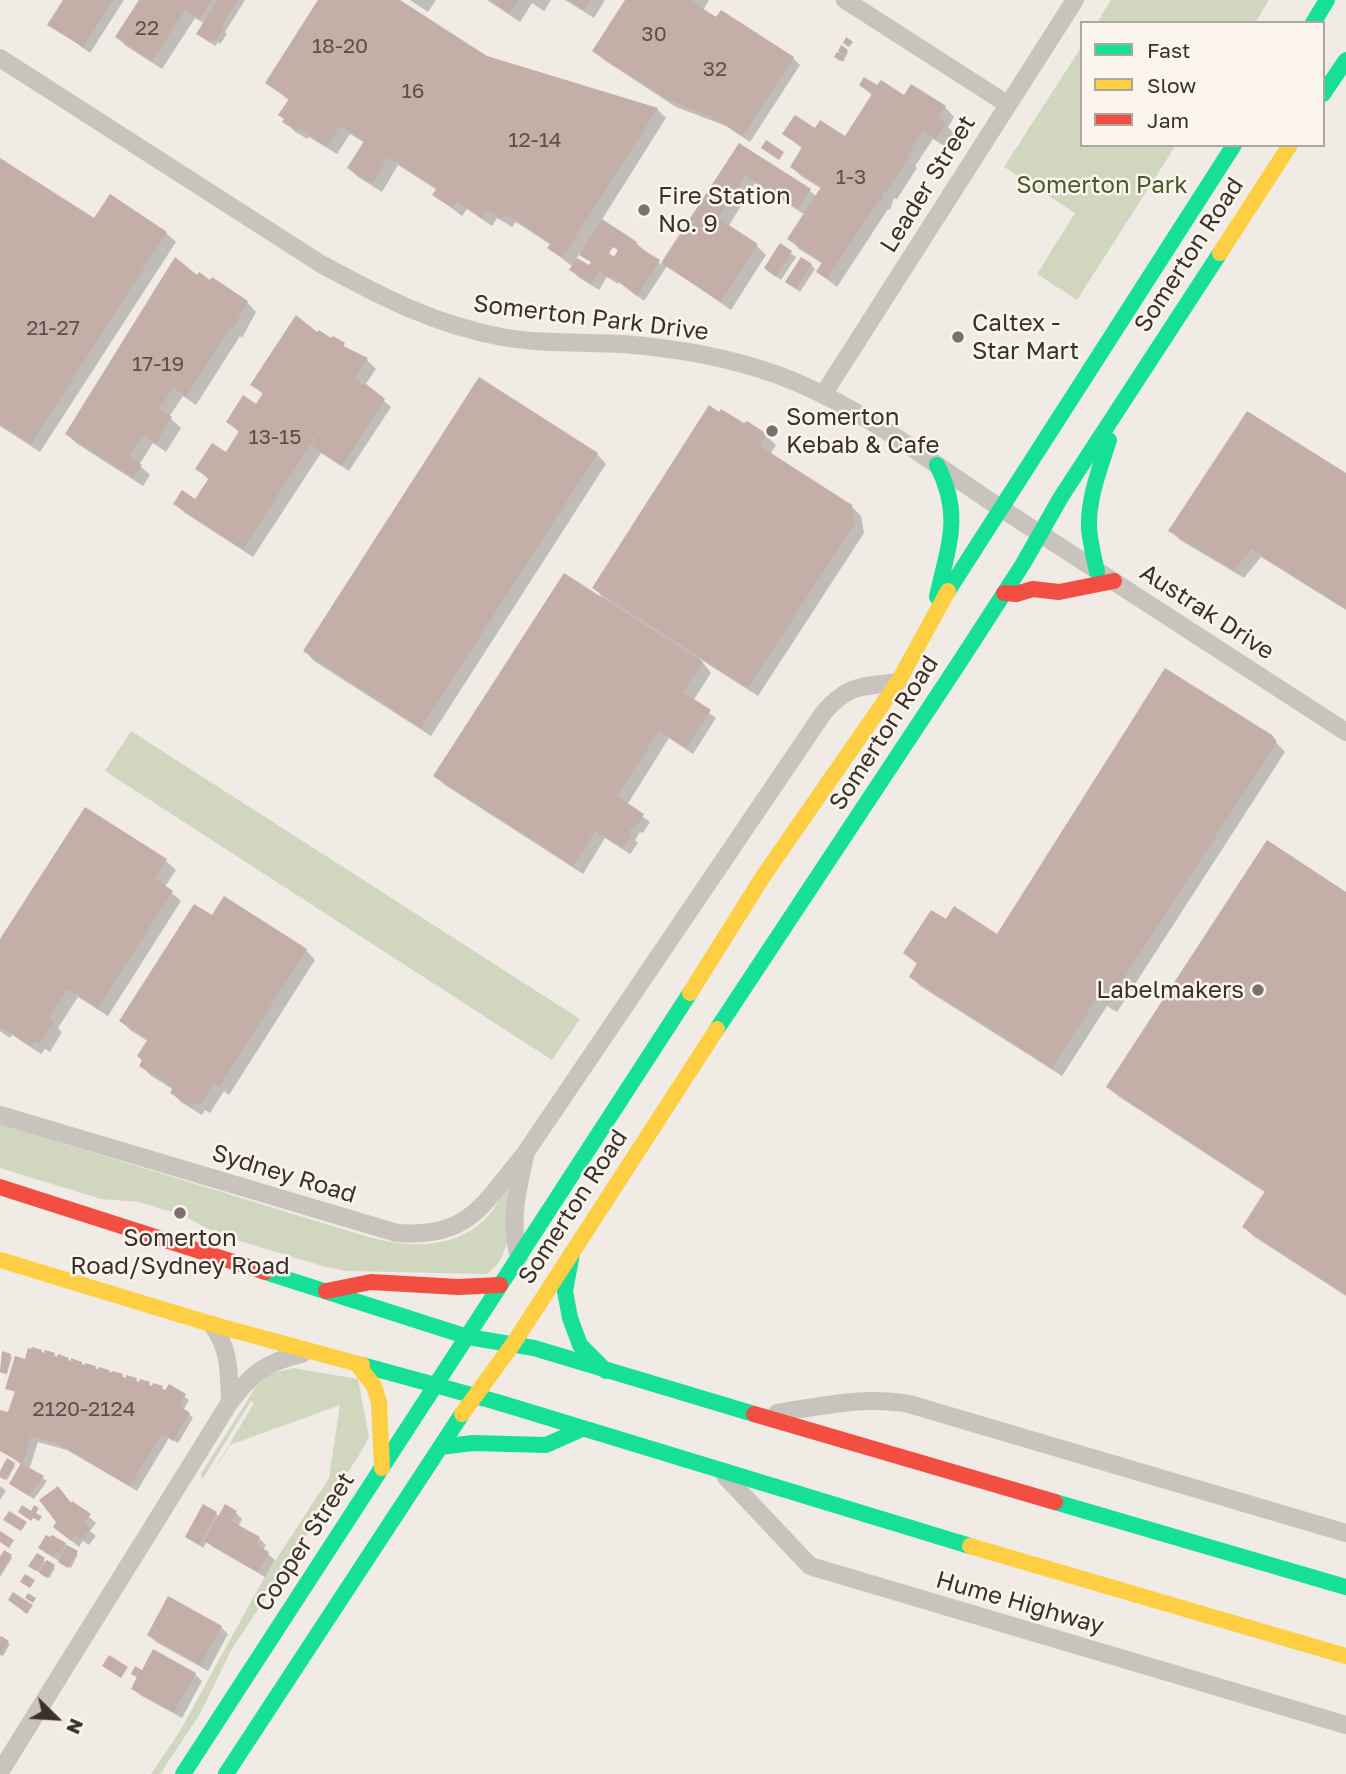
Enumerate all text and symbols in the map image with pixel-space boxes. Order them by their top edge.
house number: 22 [135,15,159,41]
house number: 30 [641,21,667,47]
legend [1080,21,1325,147]
house number: 18-20 [312,33,368,59]
text: Fast [1147,37,1190,63]
house number: 32 [703,56,727,82]
text: Slow [1147,72,1196,98]
house number: 16 [402,78,424,104]
text: Jam [1147,107,1189,133]
street label: Leader Street [874,110,982,258]
house number: 12-14 [508,127,562,153]
house number: 1-3 [836,164,866,190]
park label: Somerton Park [1016,171,1188,199]
street label: Somerton Road [1128,172,1250,338]
place label: Fire Station No. 9 [658,182,791,238]
marker: Fire Station No. 9 [636,202,652,218]
street label: Somerton Park Drive [472,289,710,347]
place label: Caltex - Star Mart [972,309,1079,365]
house number: 21-27 [26,315,80,341]
marker: Caltex - Star Mart [950,329,966,345]
house number: 17-19 [132,351,184,377]
place label: Somerton Kebab & Cafe [786,403,939,459]
marker: Somerton Kebab & Cafe [764,423,780,439]
house number: 13-15 [249,424,301,450]
street label: Austrak Drive [1135,558,1279,666]
street label: Somerton Road [823,650,945,816]
place label: Labelmakers [1096,976,1244,1004]
marker: Labelmakers [1250,982,1266,998]
street label: Somerton Road [512,1124,634,1290]
street label: Sydney Road [208,1138,360,1210]
marker: Somerton Road/Sydney Road [172,1205,188,1221]
place label: Somerton Road/Sydney Road [70,1224,290,1280]
house number: 2120-2124 [33,1396,135,1422]
street label: Cooper Street [249,1467,361,1617]
street label: Hume Highway [933,1565,1107,1641]
north arrow [21,1683,91,1753]
text: N [62,1715,89,1738]

